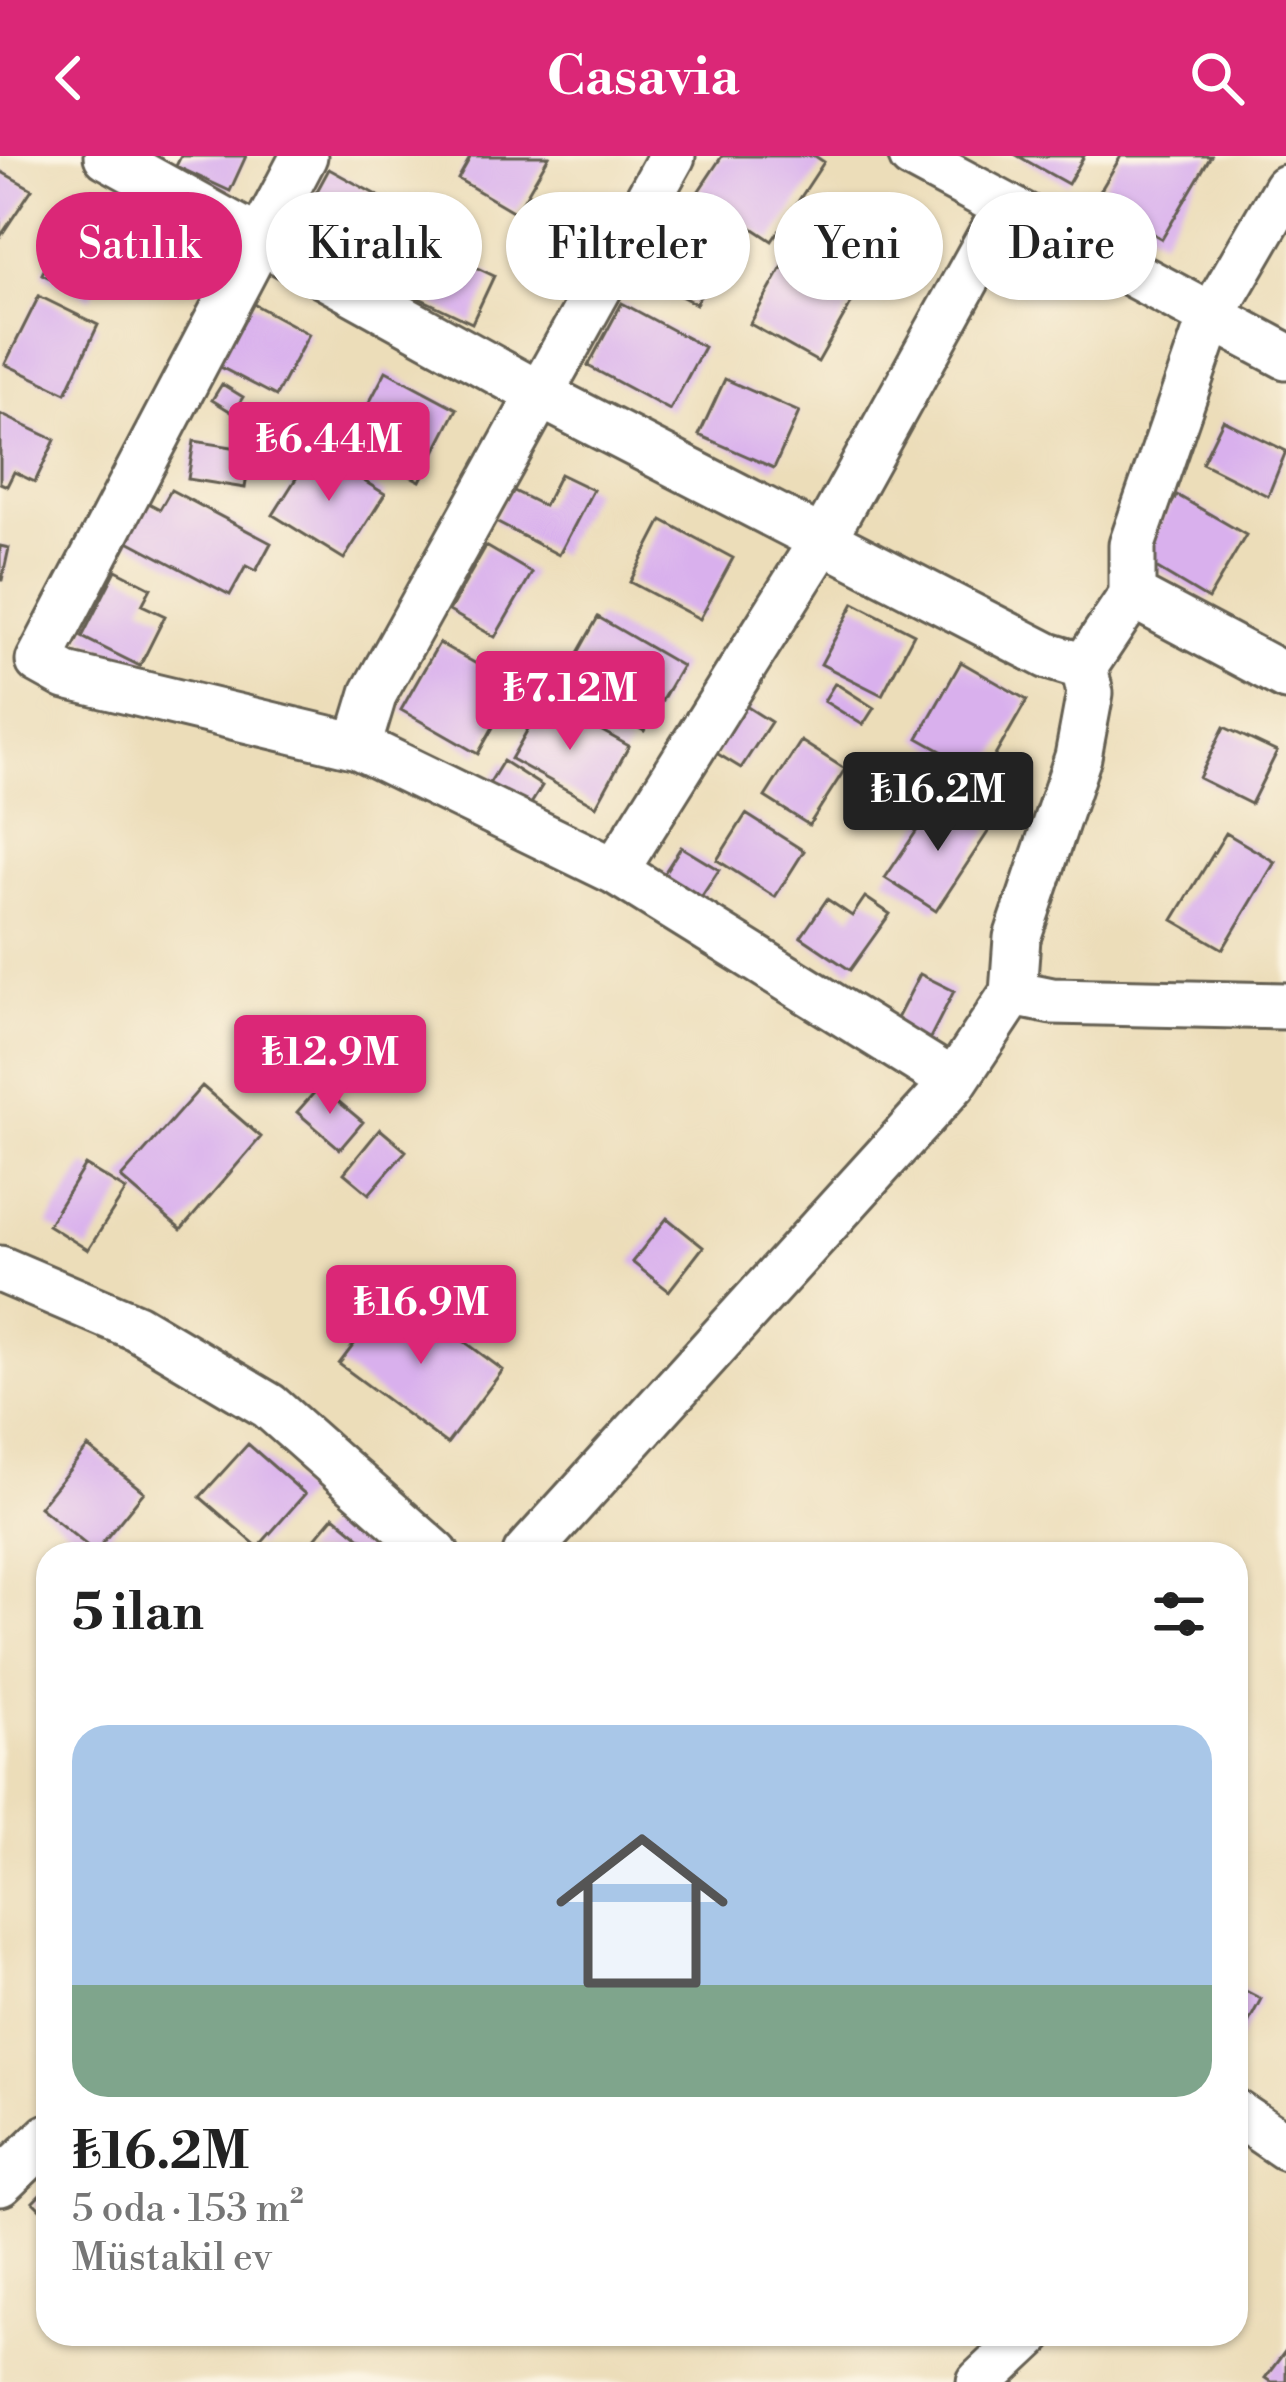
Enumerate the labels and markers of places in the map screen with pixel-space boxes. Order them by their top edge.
pin: ₺6.44M [231,402,427,504]
pin: ₺7.12M [472,651,668,753]
pin: ₺16.2M [840,752,1036,854]
pin: ₺12.9M [232,1015,428,1117]
pin: ₺16.9M [323,1265,519,1367]

